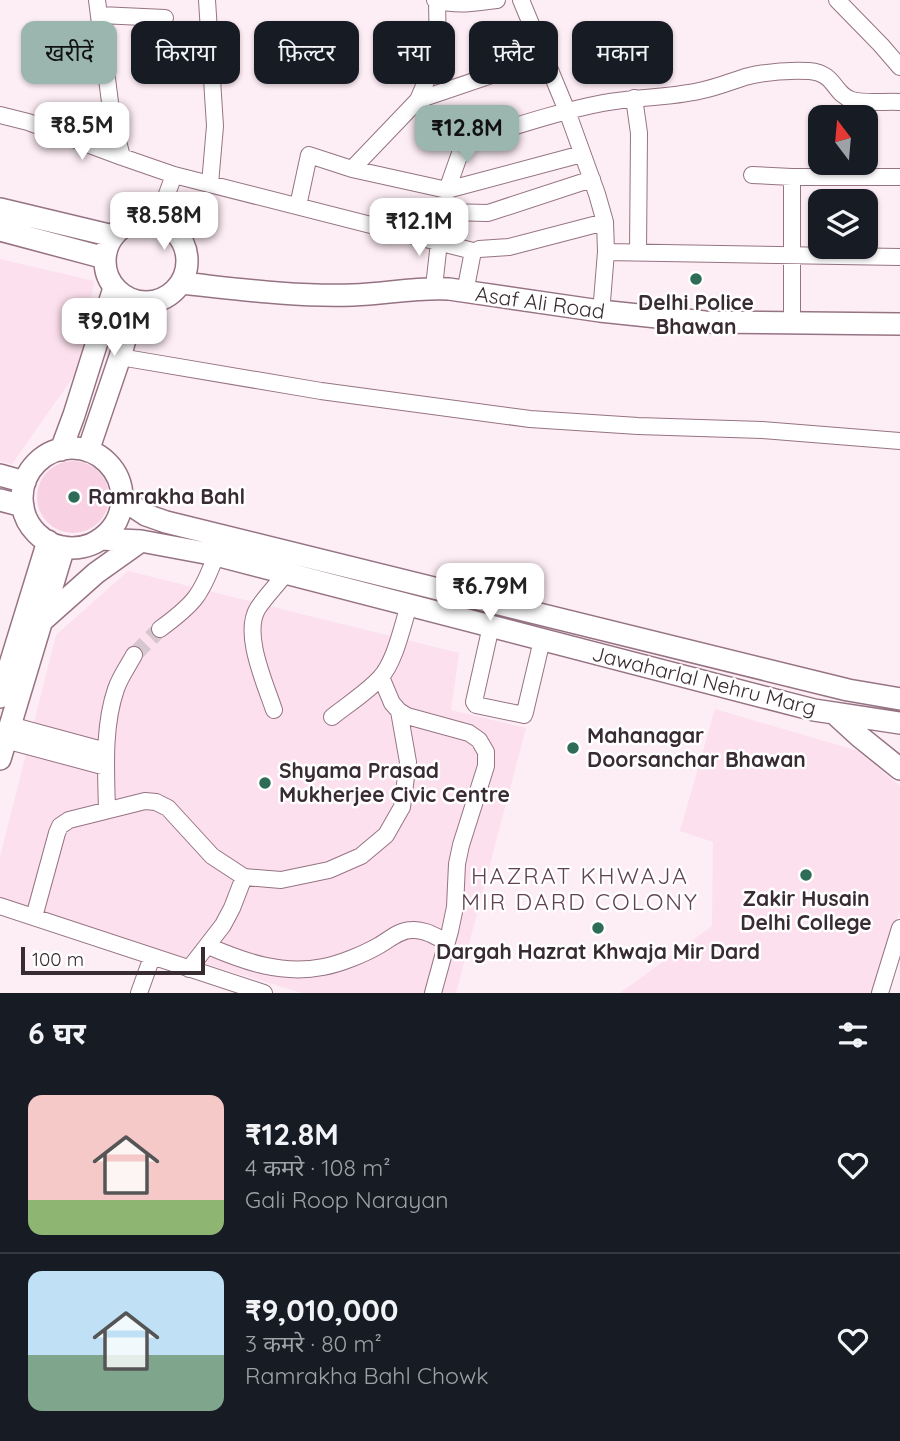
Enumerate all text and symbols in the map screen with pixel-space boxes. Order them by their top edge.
chip: खरीदें [21,21,117,84]
chip: किराया [131,21,240,84]
chip: फ़िल्टर [254,21,359,84]
chip: नया [373,21,455,84]
chip: फ़्लैट [469,21,558,84]
chip: मकान [572,21,673,84]
pin: ₹8.5M [33,102,131,162]
north arrow [808,105,878,175]
map controls [808,105,878,259]
pin: ₹12.8M [410,106,524,165]
text: ₹8.5M [50,110,114,139]
text: ₹12.8M [431,113,503,142]
button: layers [808,189,878,259]
pin: ₹8.58M [107,192,221,252]
pin: ₹12.1M [362,198,476,258]
text: ₹8.58M [126,200,202,229]
text: ₹12.1M [385,206,453,235]
marker: Delhi Police Bhawan [688,271,704,287]
street label: Asaf Ali Road [474,280,607,324]
place label: Delhi Police Bhawan [638,289,754,339]
pin: ₹9.01M [57,298,171,358]
text: ₹9.01M [78,306,150,335]
place label: Ramrakha Bahl [88,483,245,509]
marker: Ramrakha Bahl [66,489,82,505]
pin: ₹6.79M [433,564,547,623]
text: ₹6.79M [452,571,528,600]
street label: Jawaharlal Nehru Marg [590,640,819,720]
place label: Mahanagar Doorsanchar Bhawan [587,722,806,772]
marker: Mahanagar Doorsanchar Bhawan [565,740,581,756]
place label: Shyama Prasad Mukherjee Civic Centre [279,757,510,807]
marker: Shyama Prasad Mukherjee Civic Centre [257,775,273,791]
district label: HAZRAT KHWAJA MIR DARD COLONY [461,861,699,916]
marker: Zakir Husain Delhi College [798,867,814,883]
place label: Zakir Husain Delhi College [740,885,872,935]
marker: Dargah Hazrat Khwaja Mir Dard [590,920,606,936]
place label: Dargah Hazrat Khwaja Mir Dard [436,938,760,964]
scale bar [21,944,205,976]
text: 100 m [32,947,84,971]
text: 6 घर [28,1014,86,1052]
icon: filters [834,1016,872,1054]
text: ₹12.8M [245,1115,339,1153]
icon: home [84,1123,168,1207]
icon: heart [834,1146,872,1184]
text: 4 कमरे · 108 m² [245,1153,390,1182]
text: Gali Roop Narayan [245,1185,449,1214]
text: ₹9,010,000 [245,1291,398,1329]
icon: home [84,1299,168,1383]
icon: heart [834,1322,872,1360]
text: 3 कमरे · 80 m² [245,1329,382,1358]
text: Ramrakha Bahl Chowk [245,1361,489,1390]

